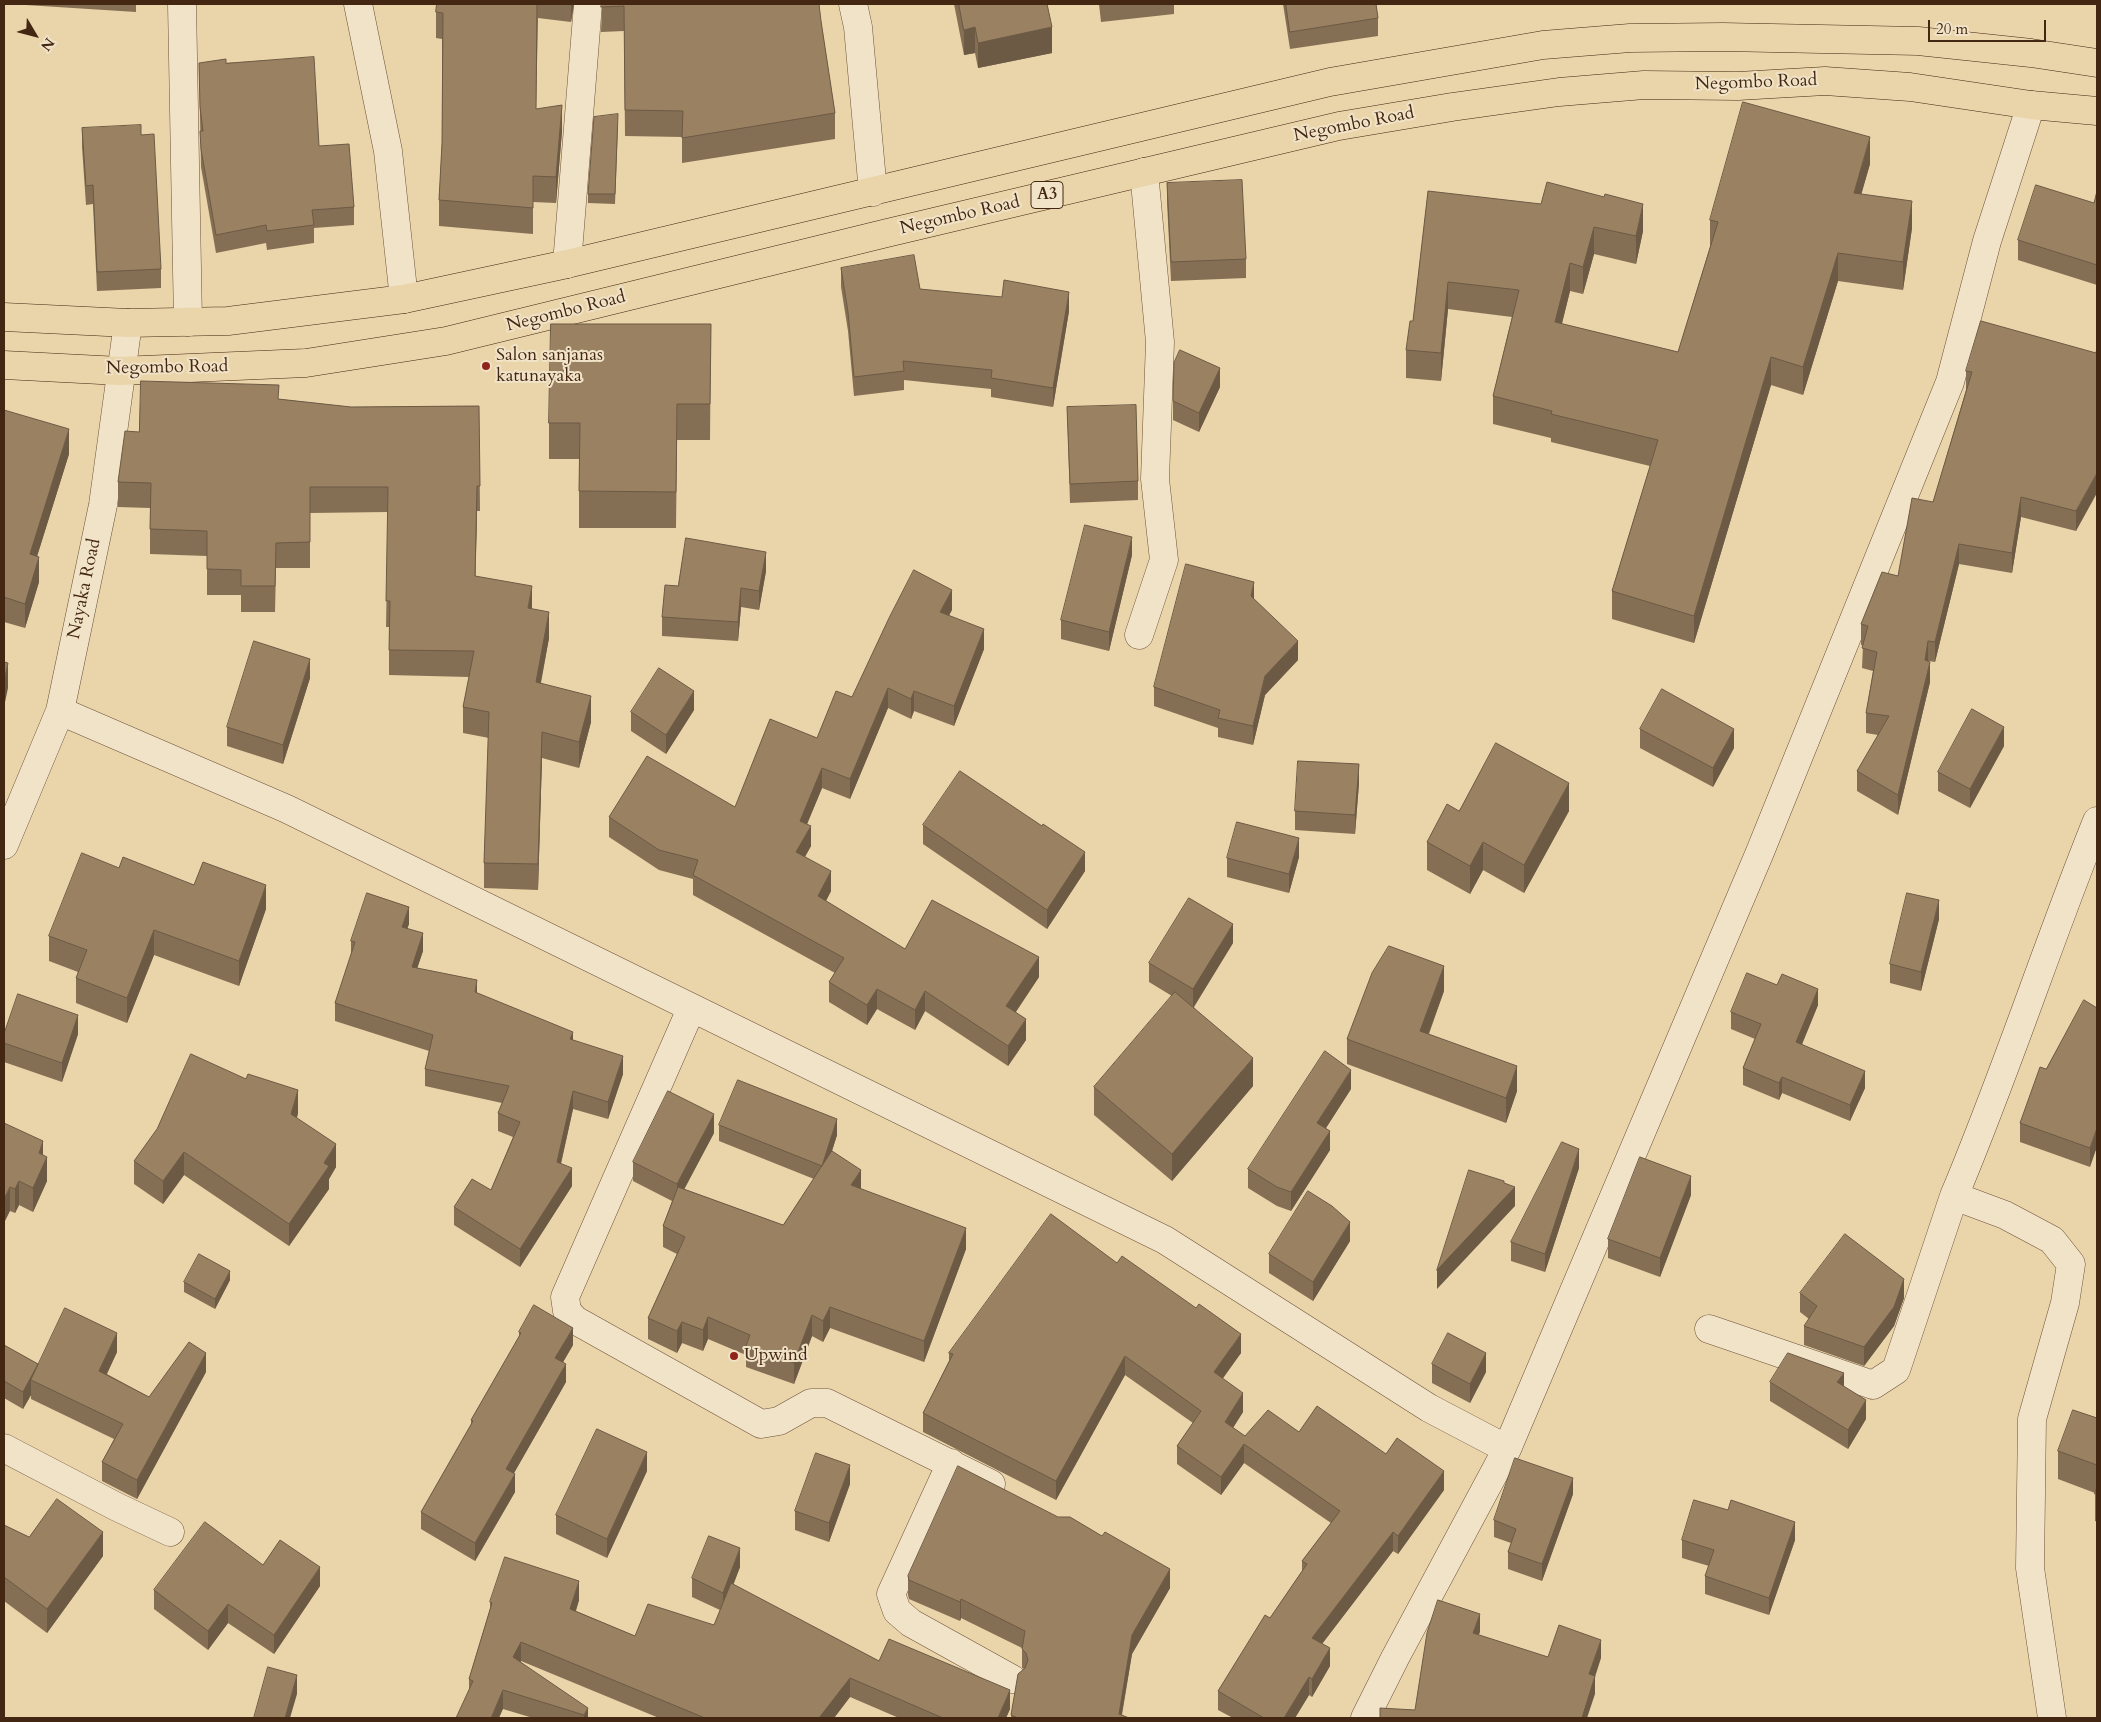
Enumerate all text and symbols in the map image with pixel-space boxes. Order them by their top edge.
north arrow [10,10,60,60]
scale bar [1931,10,2048,42]
text: 20 m [1936,19,1968,39]
text: N [36,34,59,55]
street label: Negombo Road [1694,70,1818,96]
street label: Negombo Road [1292,103,1416,147]
road number: A3 [1031,182,1063,208]
street label: Negombo Road [898,192,1022,240]
street label: Negombo Road [504,287,628,337]
place label: Salon sanjanas katunayaka [496,345,603,388]
street label: Negombo Road [106,356,228,380]
marker: Salon sanjanas katunayaka [480,360,492,372]
street label: Nayaka Road [64,537,106,641]
place label: Upwind [744,1345,808,1367]
marker: Upwind [728,1350,740,1362]

